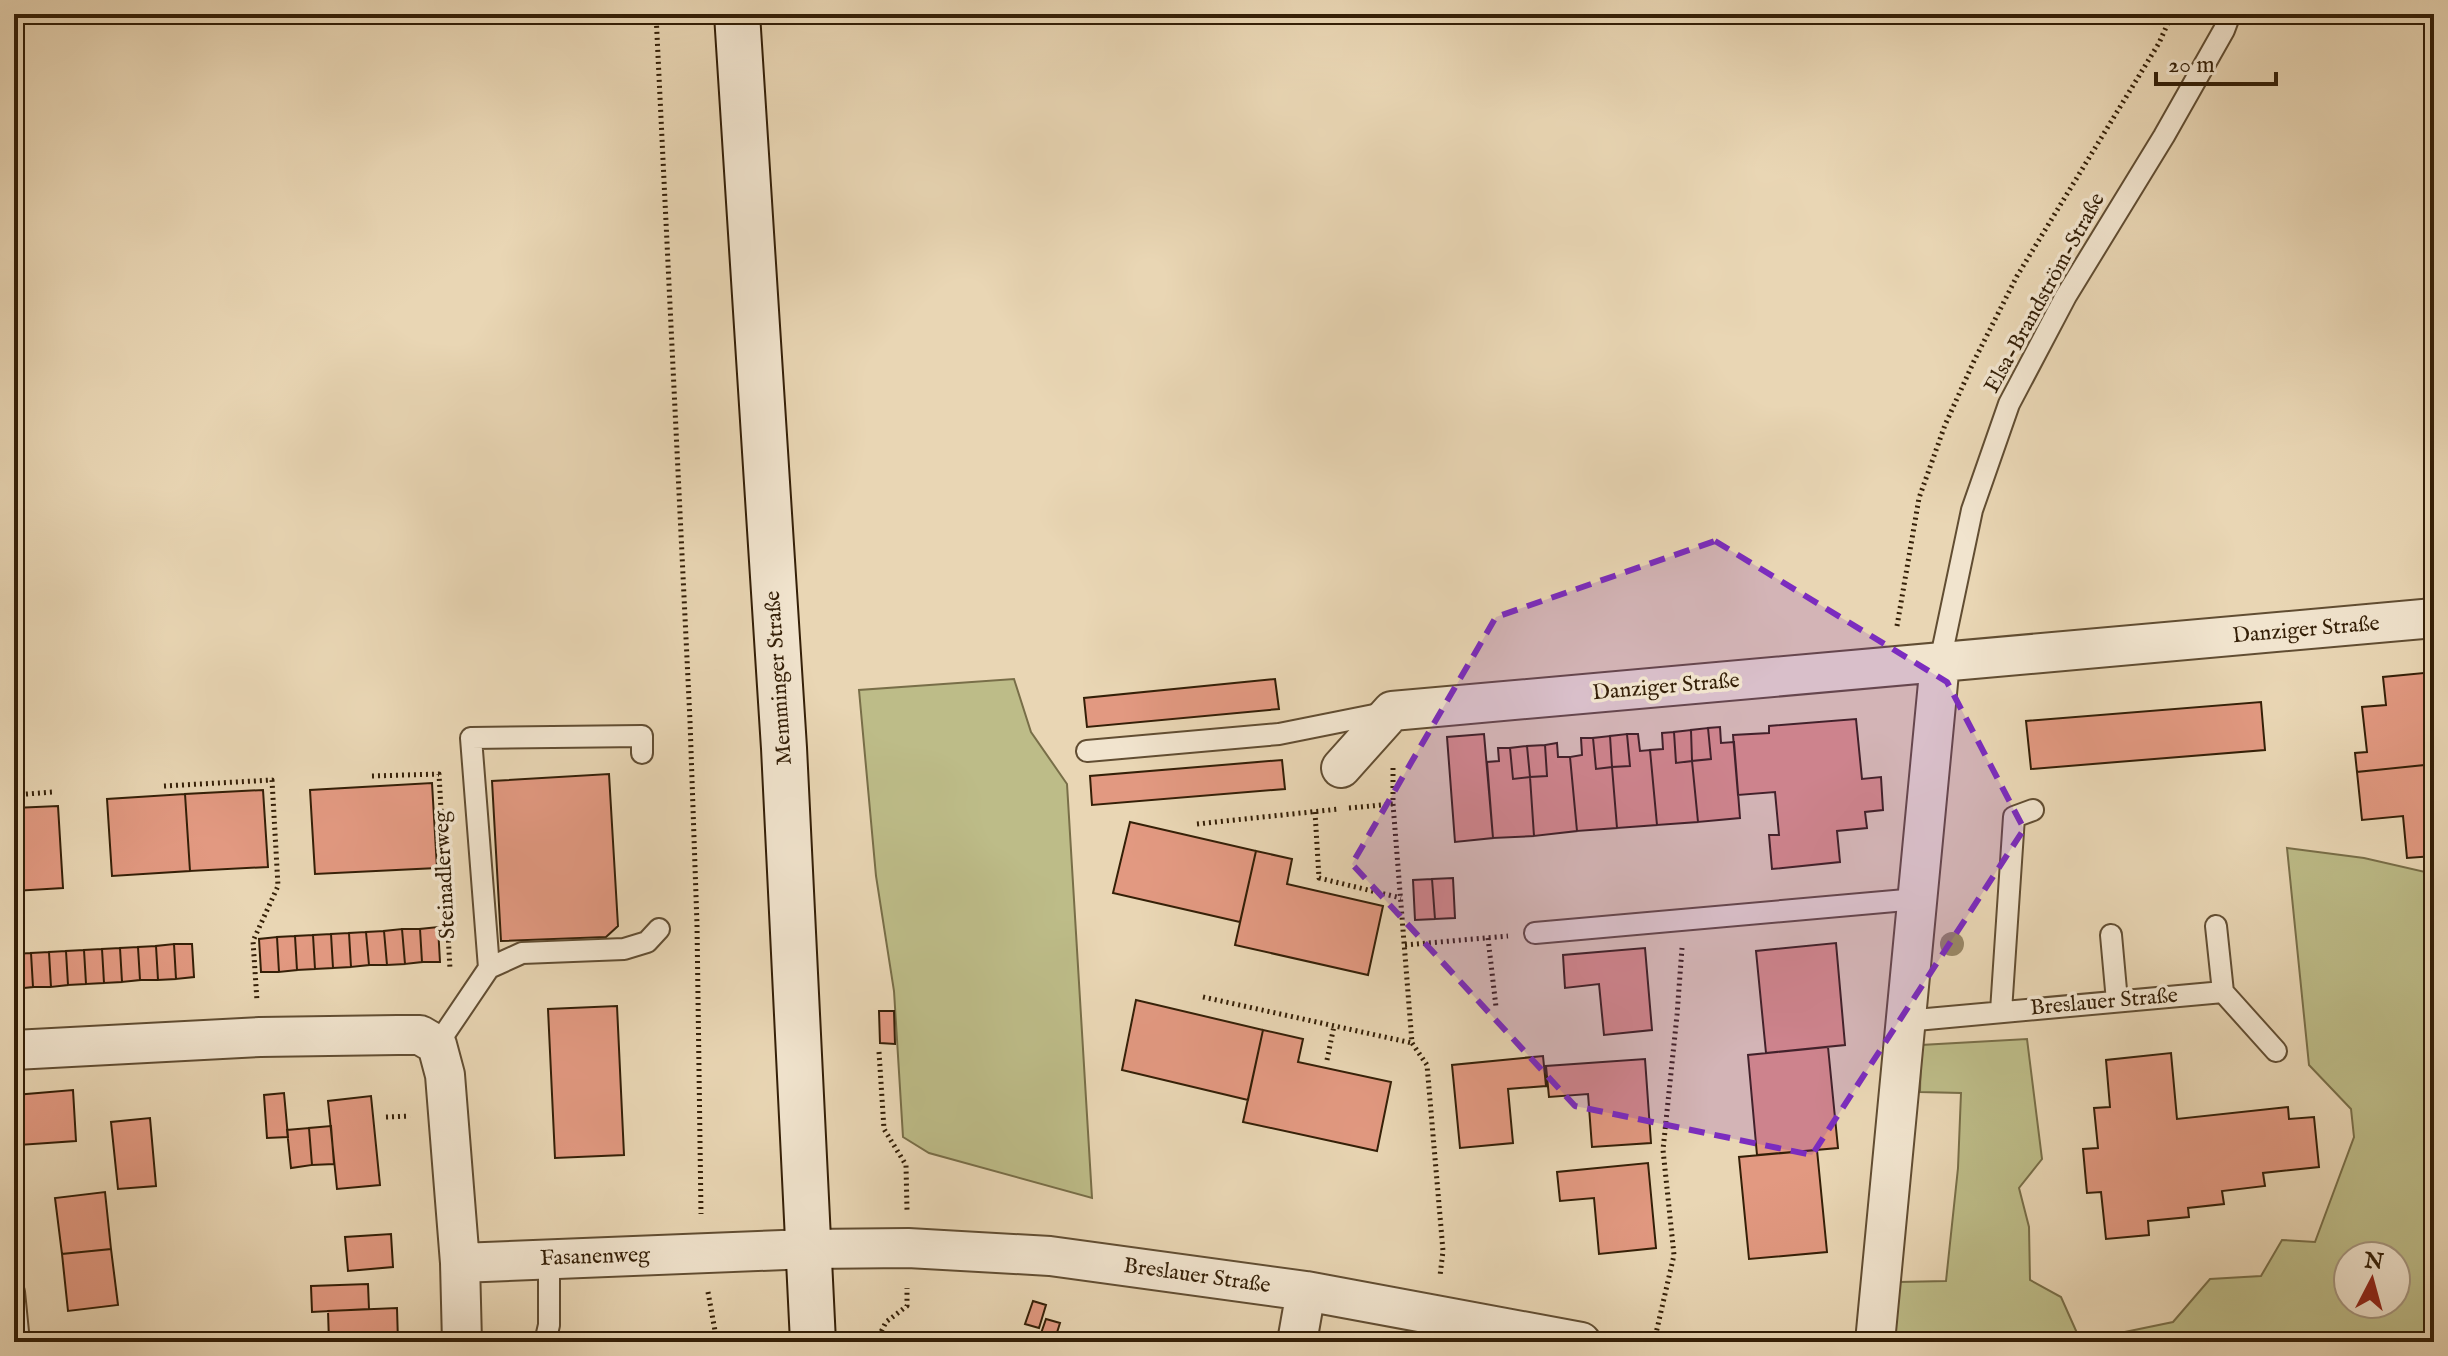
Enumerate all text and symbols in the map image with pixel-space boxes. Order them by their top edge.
scale bar [2156,36,2276,86]
text: 20 m [2168,50,2215,81]
street label: Elsa-Brandström-Straße [1978,188,2112,398]
street label: Memminger Straße [759,590,799,766]
street label: Danziger Straße [2231,610,2381,650]
street label: Danziger Straße [1591,667,1741,707]
street label: Steinadlerweg [428,809,462,940]
street label: Breslauer Straße [2029,982,2179,1022]
north arrow [2332,1240,2412,1320]
street label: Fasanenweg [540,1241,652,1273]
text: N [2362,1247,2385,1277]
street label: Breslauer Straße [1122,1252,1272,1300]

